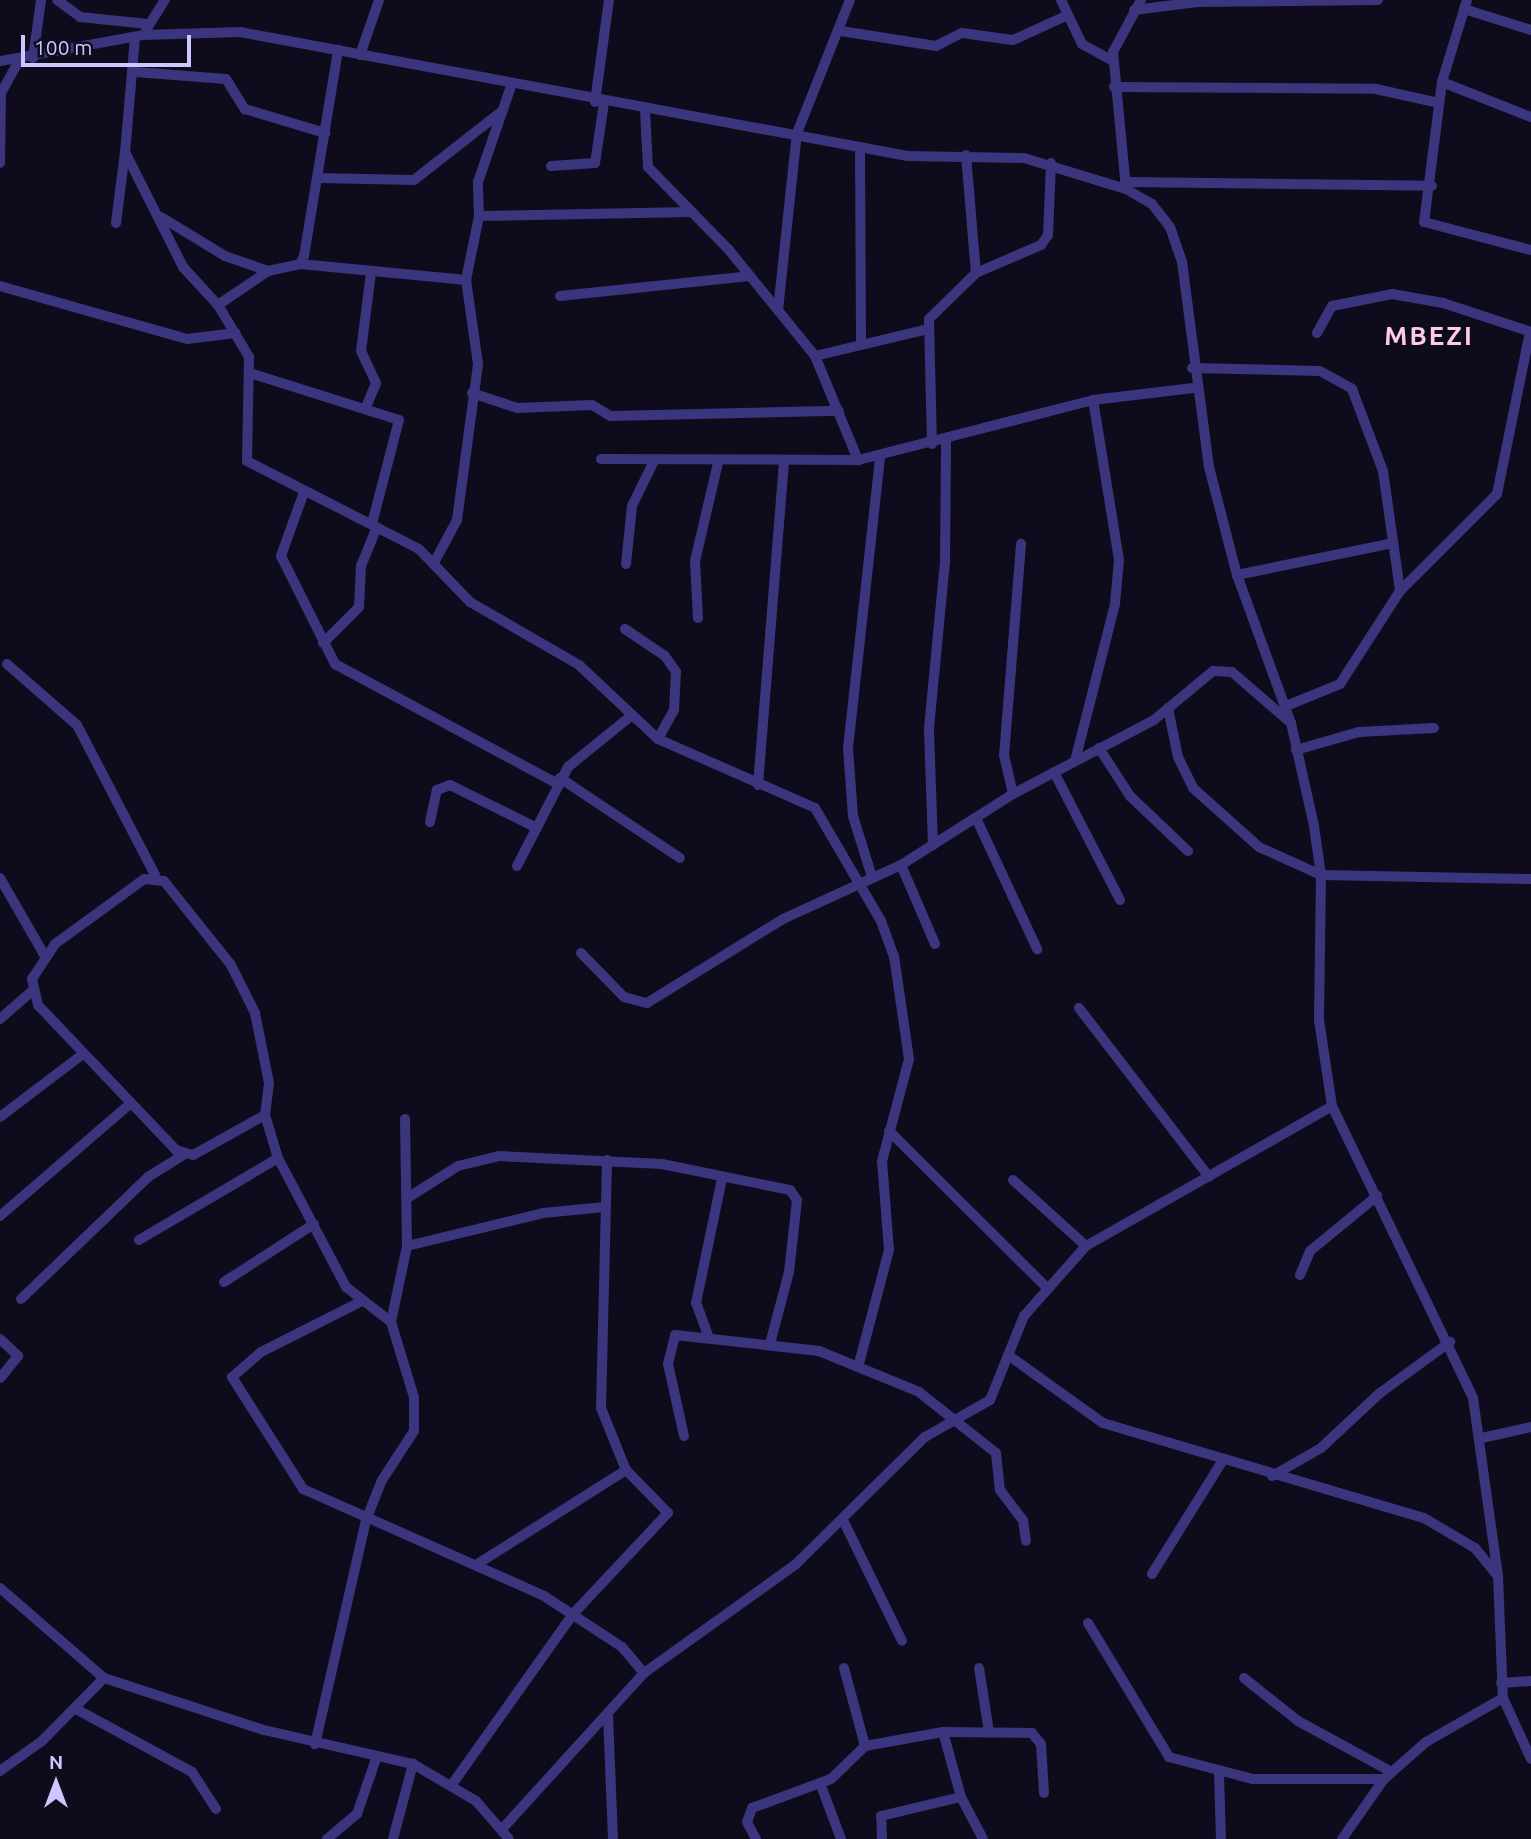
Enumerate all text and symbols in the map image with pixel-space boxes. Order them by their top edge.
scale bar [24,21,194,65]
text: 100 m [34,35,92,59]
district label: MBEZI [1385,320,1473,352]
north arrow [21,1748,91,1818]
text: N [49,1751,63,1773]

